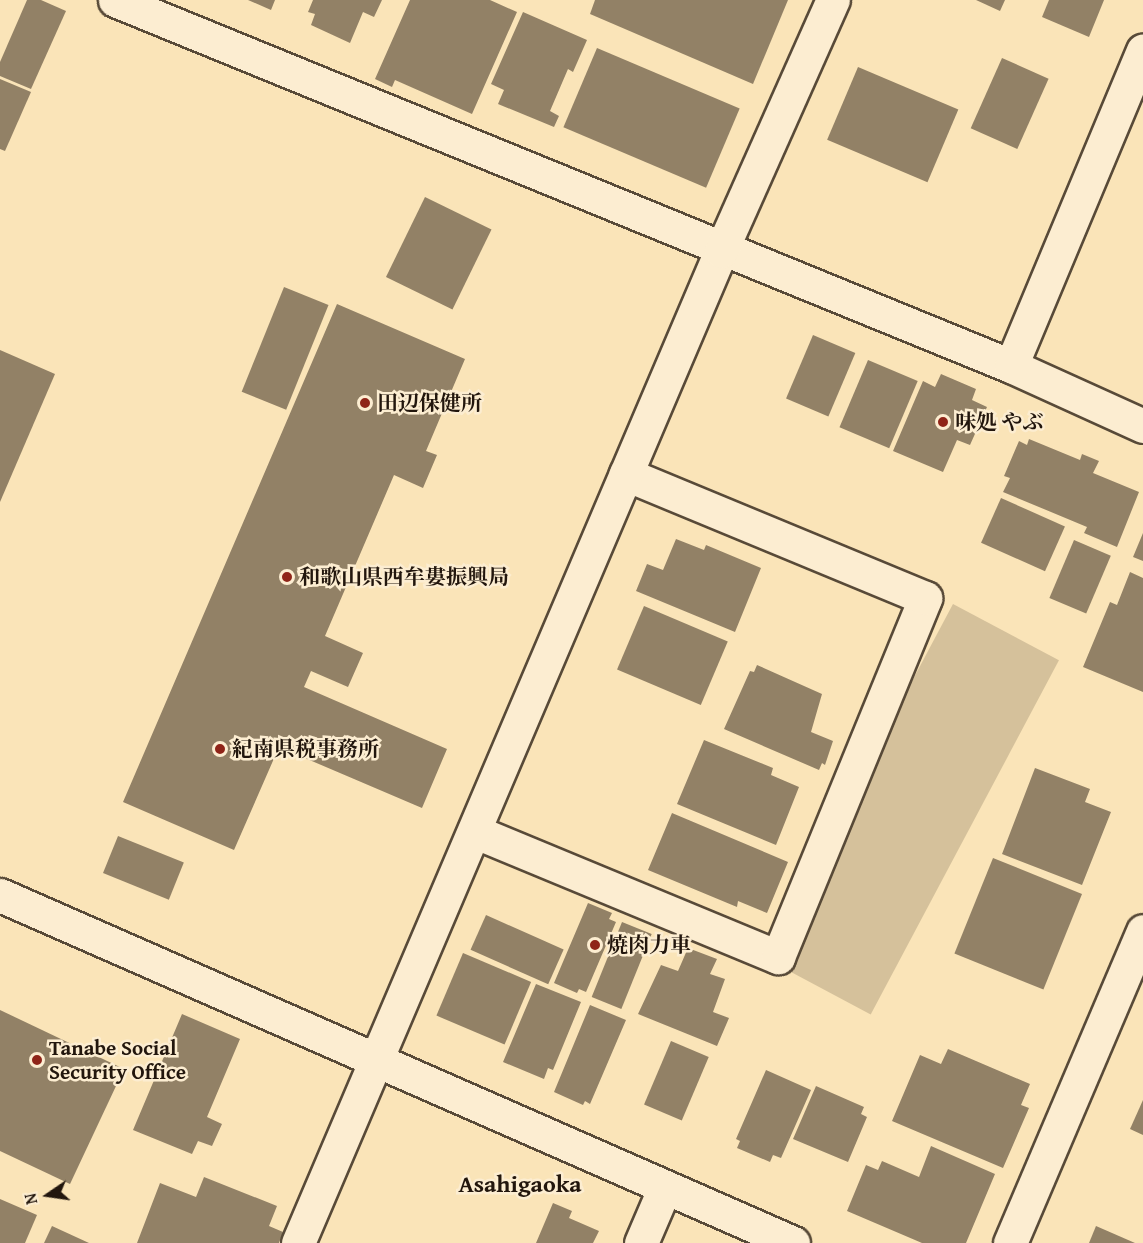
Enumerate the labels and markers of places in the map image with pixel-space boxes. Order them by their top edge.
place label: 田辺保健所 [377,390,482,416]
marker: 田辺保健所 [358,396,372,410]
place label: 味処 やぶ [955,409,1044,435]
marker: 味処 やぶ [936,415,950,429]
place label: 和歌山県西牟婁振興局 [299,564,509,590]
marker: 和歌山県西牟婁振興局 [280,570,294,584]
place label: 紀南県税事務所 [232,736,379,762]
marker: 紀南県税事務所 [213,742,227,756]
place label: 焼肉力車 [607,932,691,958]
marker: 焼肉力車 [588,938,602,952]
place label: Tanabe Social Security Office [49,1035,186,1085]
marker: Tanabe Social Security Office [30,1053,44,1067]

